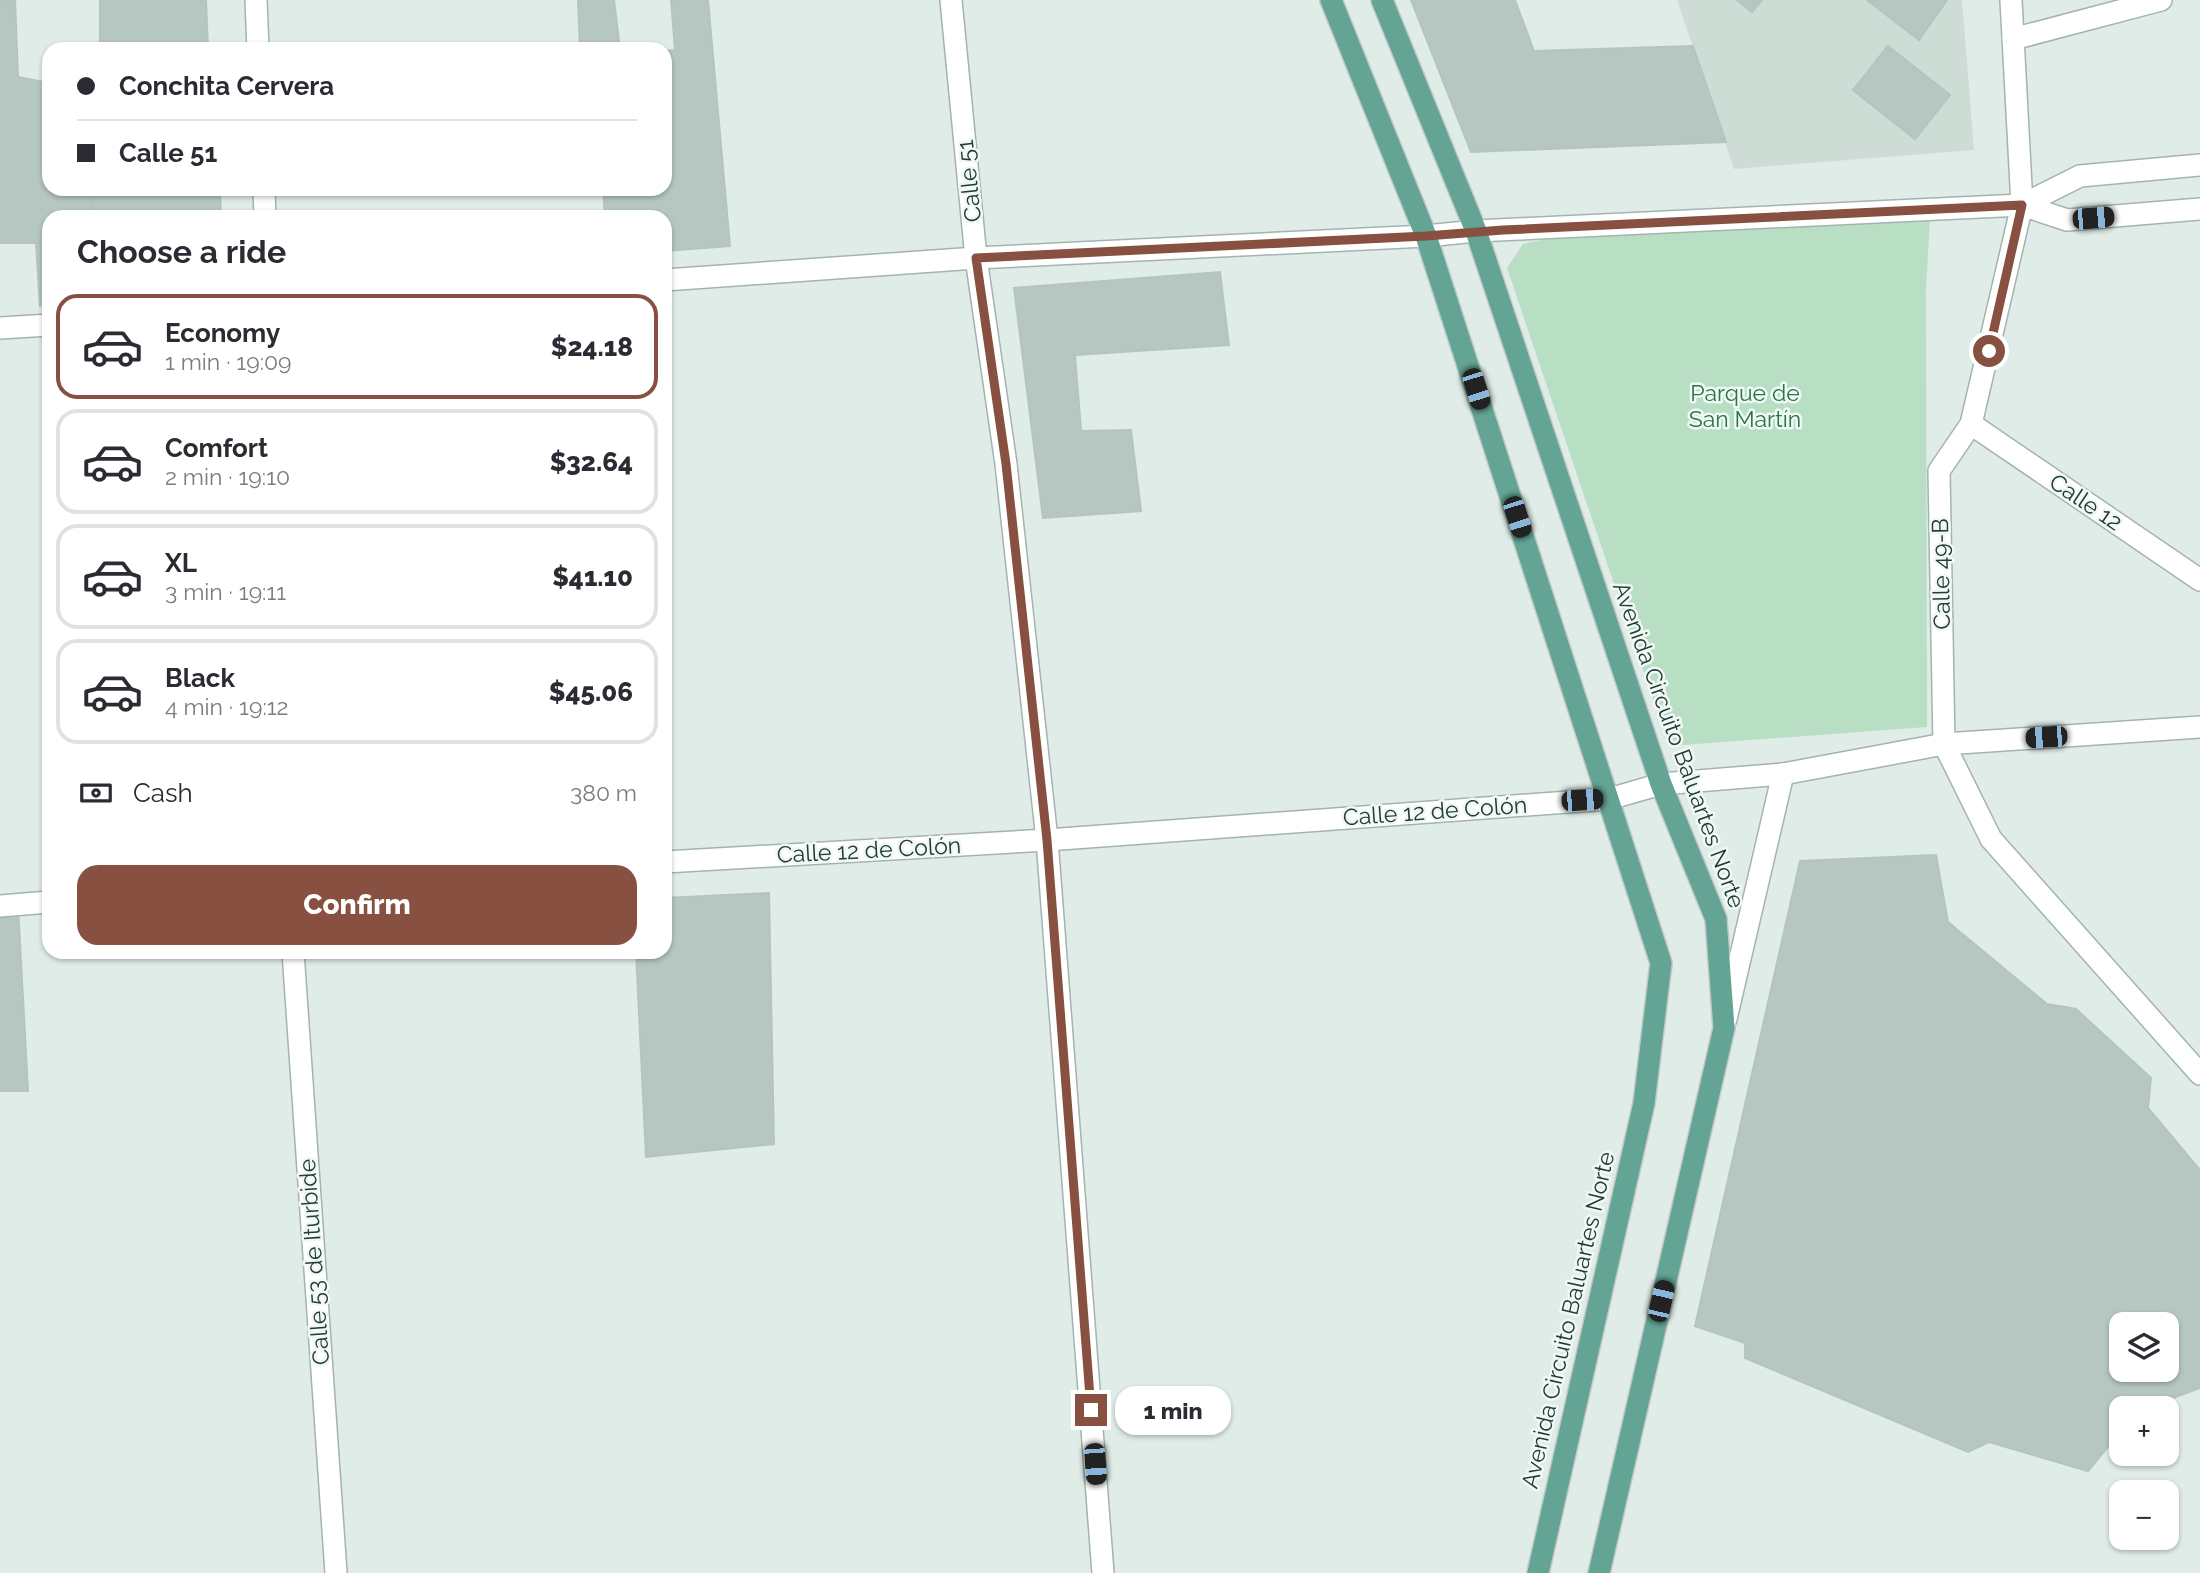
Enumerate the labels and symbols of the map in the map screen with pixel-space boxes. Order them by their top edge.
street label: Calle 51 [951,138,986,224]
car [2072,206,2115,230]
route start [1973,335,2005,367]
car [1460,366,1493,412]
park label: Parque de San Martín [1689,379,1801,432]
street label: Calle 12 [2045,467,2128,536]
car [1501,494,1534,540]
street label: Calle 49-B [1926,518,1955,630]
street label: Avenida Circuito Baluartes Norte [1608,578,1751,911]
car [2025,725,2068,749]
car [1561,788,1604,812]
street label: Calle 12 de Colón [1342,791,1528,830]
street label: Calle 12 de Colón [776,831,962,868]
street label: Avenida Circuito Baluartes Norte [1516,1149,1619,1491]
street label: Calle 53 de Iturbide [293,1158,334,1366]
car [1647,1278,1676,1324]
callout: 1 min [1116,1386,1231,1434]
route end [1075,1394,1107,1426]
car [1084,1442,1107,1486]

